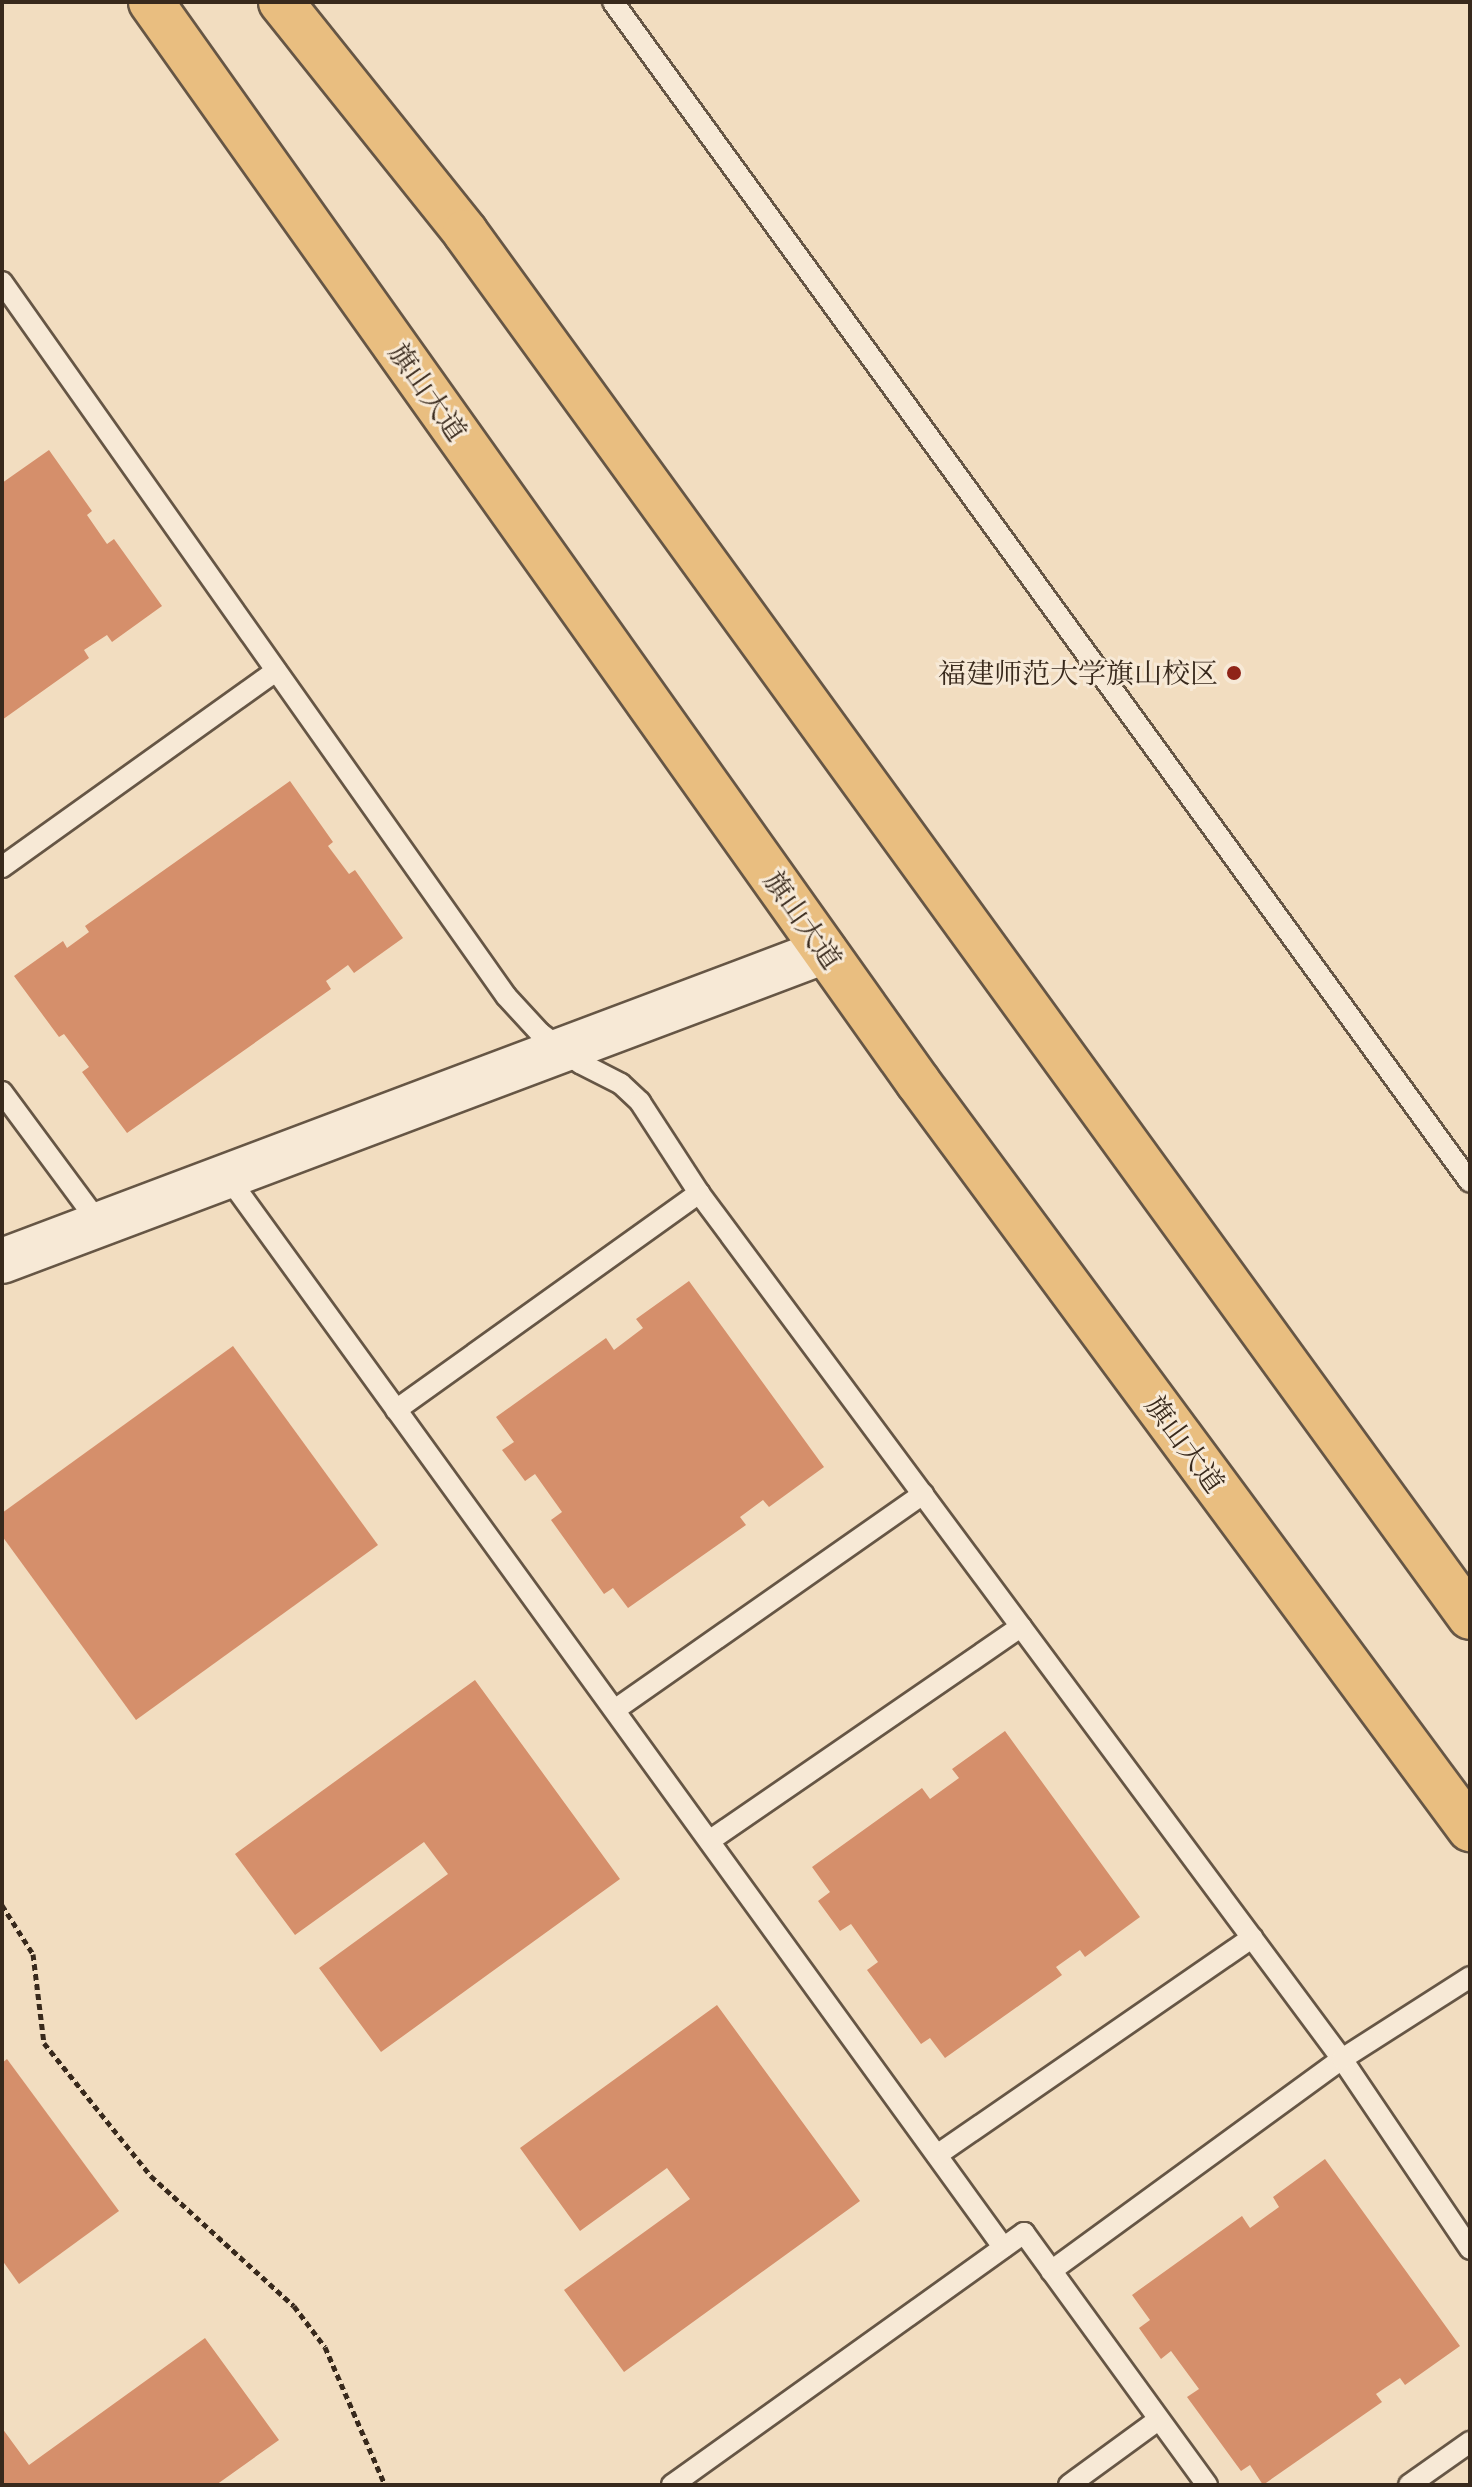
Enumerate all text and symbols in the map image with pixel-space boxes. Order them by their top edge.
street label: 旗山大道 [382,336,474,448]
place label: 福建师范大学旗山校区 [938,656,1218,690]
marker: 福建师范大学旗山校区 [1225,664,1243,682]
street label: 旗山大道 [757,864,849,976]
street label: 旗山大道 [1138,1389,1232,1499]

